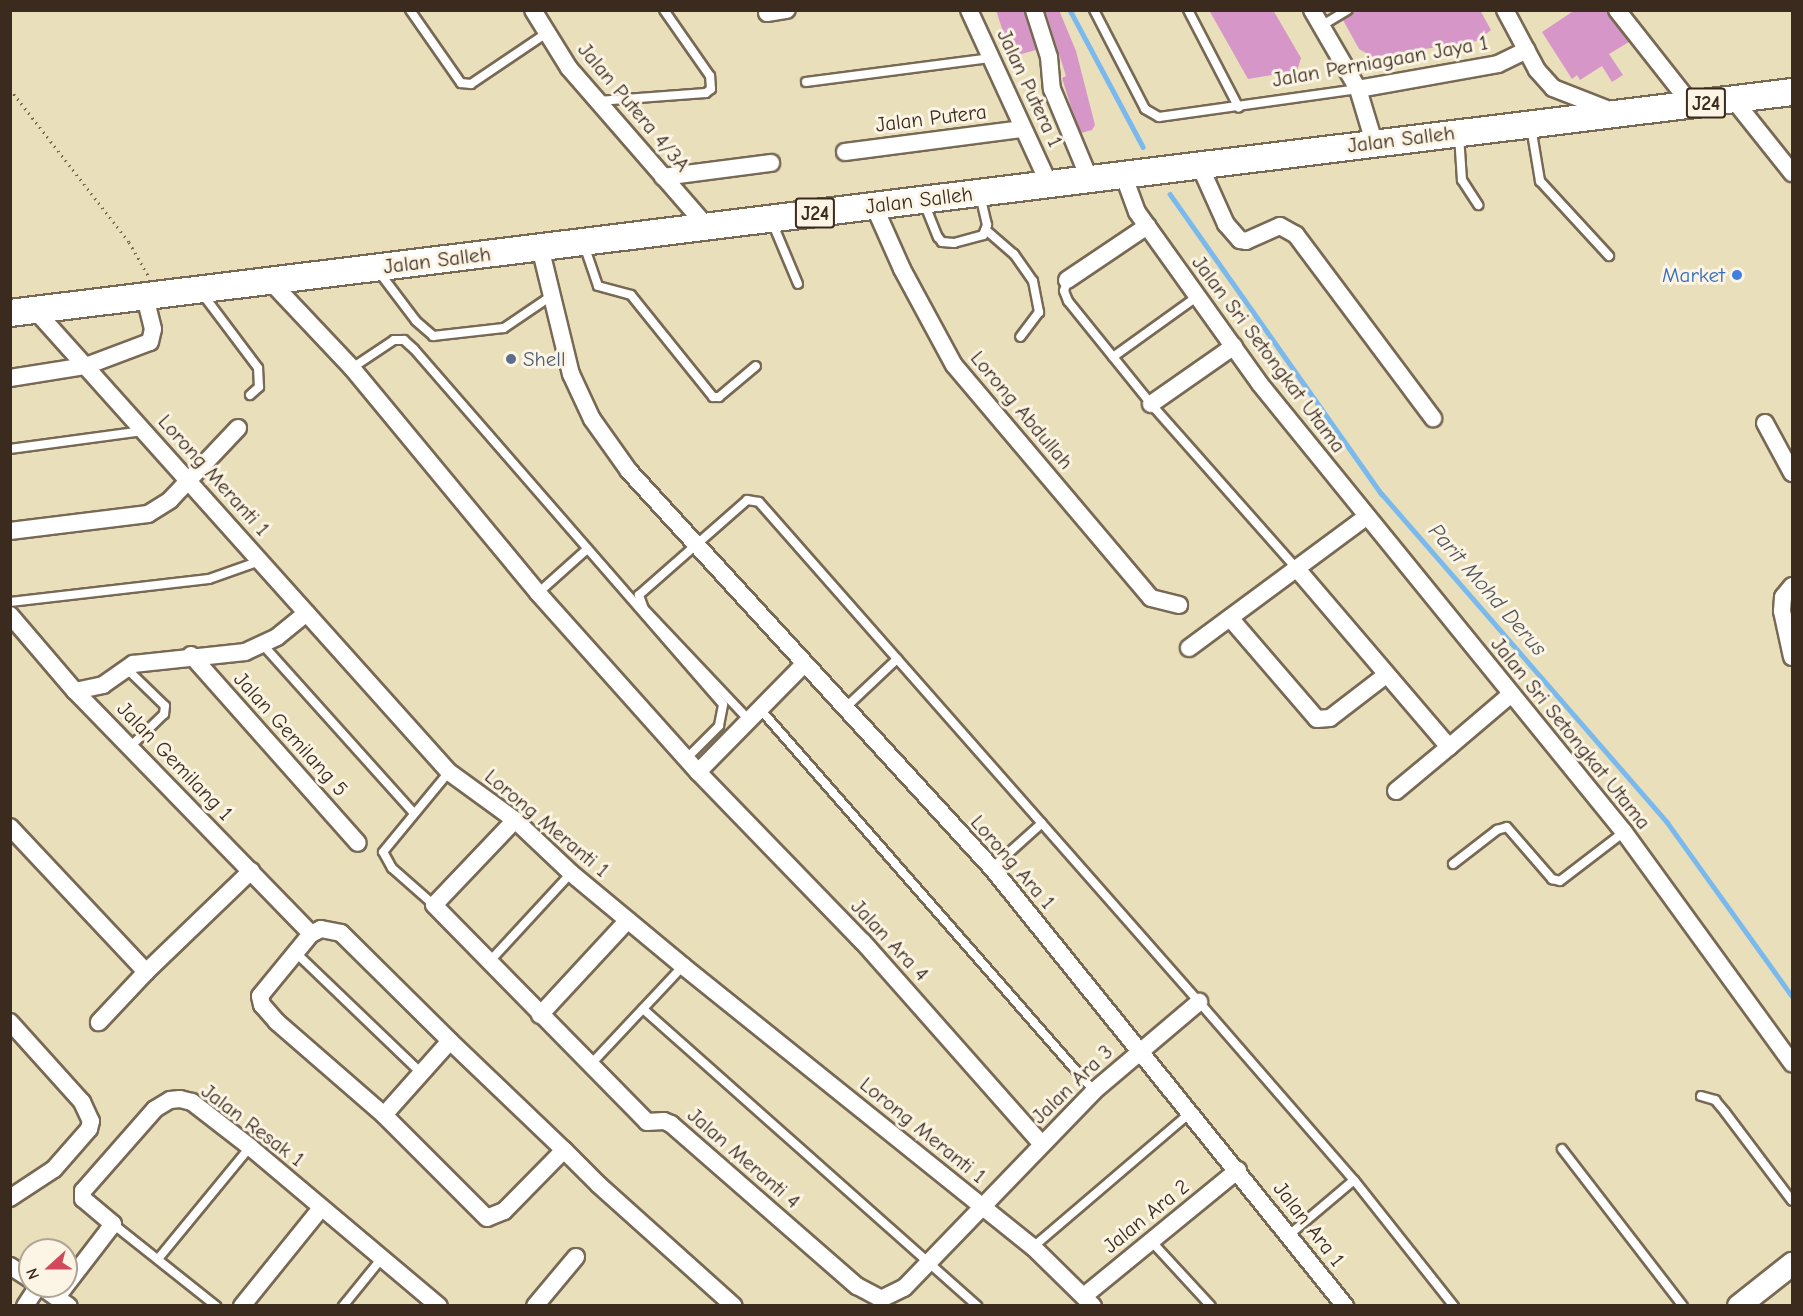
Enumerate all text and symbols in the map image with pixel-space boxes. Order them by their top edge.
street label: Jalan Putera 1 [992,25,1068,151]
street label: Jalan Perniagaan Jaya 1 [1270,30,1490,92]
street label: Jalan Putera 4/3A [573,37,695,177]
road number: J24 [1685,86,1727,120]
street label: Jalan Putera [874,99,988,137]
street label: Jalan Salleh [1346,120,1456,158]
street label: Jalan Salleh [864,181,974,219]
road number: J24 [794,196,836,230]
street label: Jalan Salleh [382,241,492,279]
street label: Jalan Sri Setongkat Utama [1187,251,1351,457]
place label: Market [1662,262,1725,288]
marker: Market [1730,268,1744,282]
place label: Shell [523,346,566,372]
street label: Lorong Abdullah [965,346,1079,474]
marker: Shell [504,352,518,366]
street label: Lorong Meranti 1 [153,409,275,541]
water label: Parit Mohd Derus [1422,518,1552,662]
street label: Jalan Sri Setongkat Utama [1486,632,1656,834]
street label: Jalan Gemilang 5 [229,667,353,801]
street label: Jalan Gemilang 1 [112,696,238,826]
street label: Lorong Meranti 1 [480,764,614,882]
street label: Lorong Ara 1 [965,810,1061,914]
street label: Jalan Ara 4 [846,894,934,986]
street label: Jalan Ara 3 [1026,1039,1118,1129]
street label: Lorong Meranti 1 [855,1072,991,1188]
street label: Jalan Resak 1 [197,1078,309,1172]
street label: Jalan Meranti 4 [683,1102,805,1214]
street label: Jalan Ara 2 [1098,1174,1194,1258]
street label: Jalan Ara 1 [1268,1177,1350,1271]
north arrow [18,1238,78,1298]
text: N [23,1266,43,1282]

